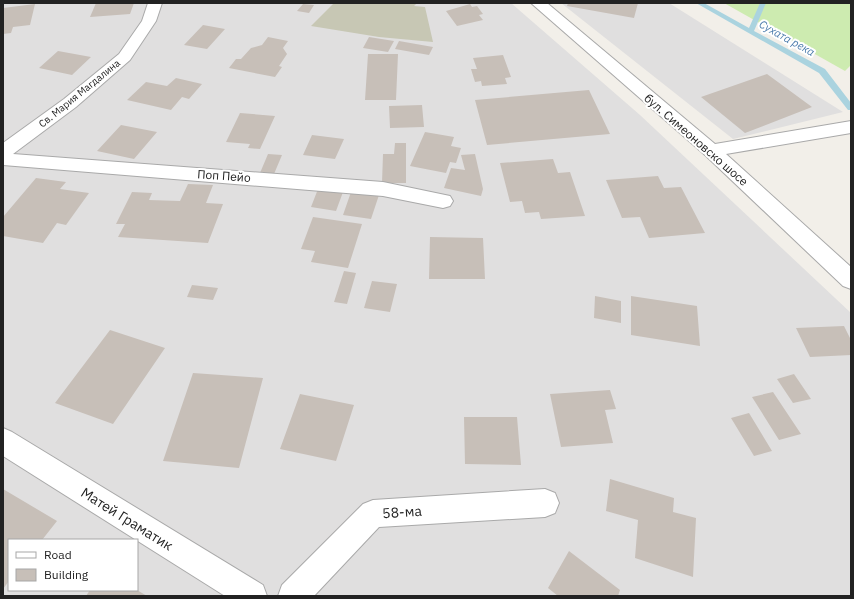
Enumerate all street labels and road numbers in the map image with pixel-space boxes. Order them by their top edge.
street label: Св. Мария Магдалина [36,56,123,130]
street label: бул. Симеоновско шосе [641,90,752,189]
street label: Поп Пейо [197,166,251,185]
street label: Матей Граматик [78,483,177,555]
street label: 58-ма [382,502,423,522]

